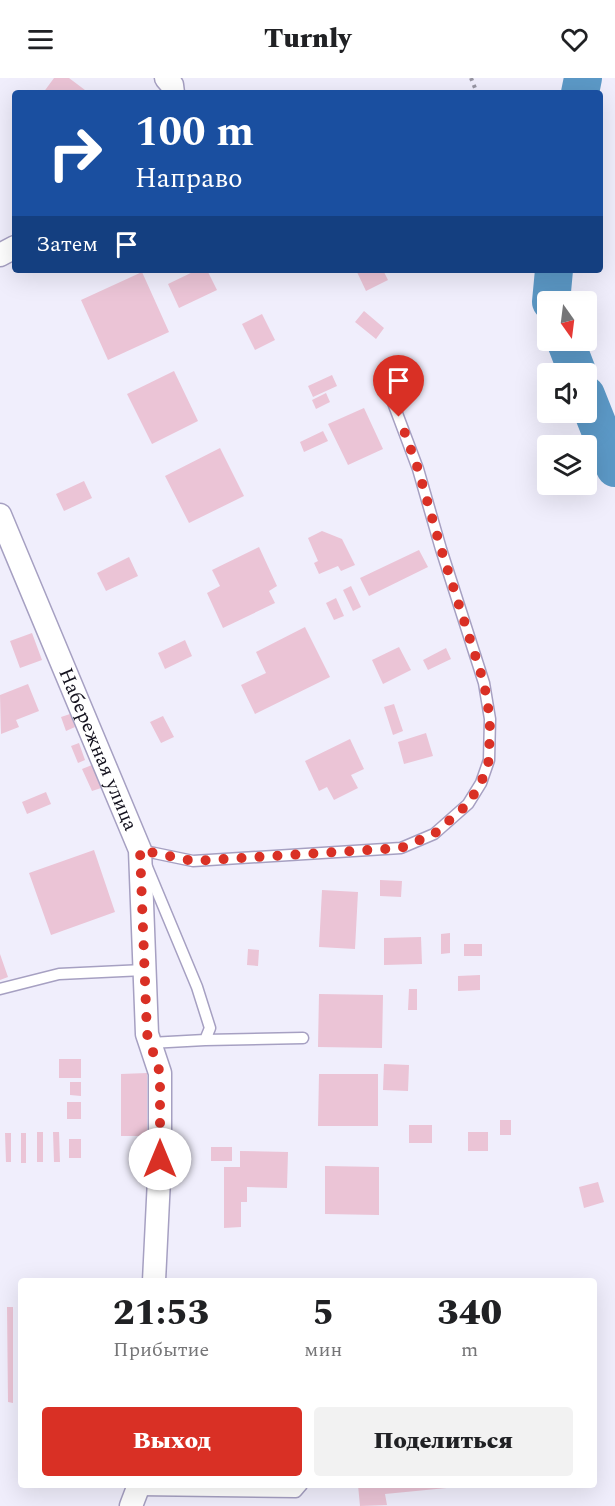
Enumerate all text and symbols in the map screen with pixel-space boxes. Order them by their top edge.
text: Turnly [264,18,351,60]
icon: menu [24,23,57,56]
icon: heart [558,23,591,56]
text: 100 m [135,101,254,164]
icon: right [36,114,114,192]
text: Направо [135,158,243,200]
text: Затем [36,228,98,261]
icon: arrive [110,228,143,261]
north arrow [537,291,597,351]
map controls [537,291,597,495]
pin [373,355,424,417]
button: sound [537,363,597,423]
icon: arrive [382,364,415,397]
button: layers [537,435,597,495]
street label: Набережная улица [50,663,145,836]
position arrow [128,1127,192,1191]
text: 21:53 [113,1286,209,1341]
text: 5 [313,1286,334,1341]
text: 340 [437,1286,502,1341]
text: Прибытие [113,1335,209,1365]
text: мин [304,1335,342,1365]
text: m [461,1335,478,1365]
button: Выход [42,1407,302,1476]
button: Поделиться [314,1407,573,1476]

